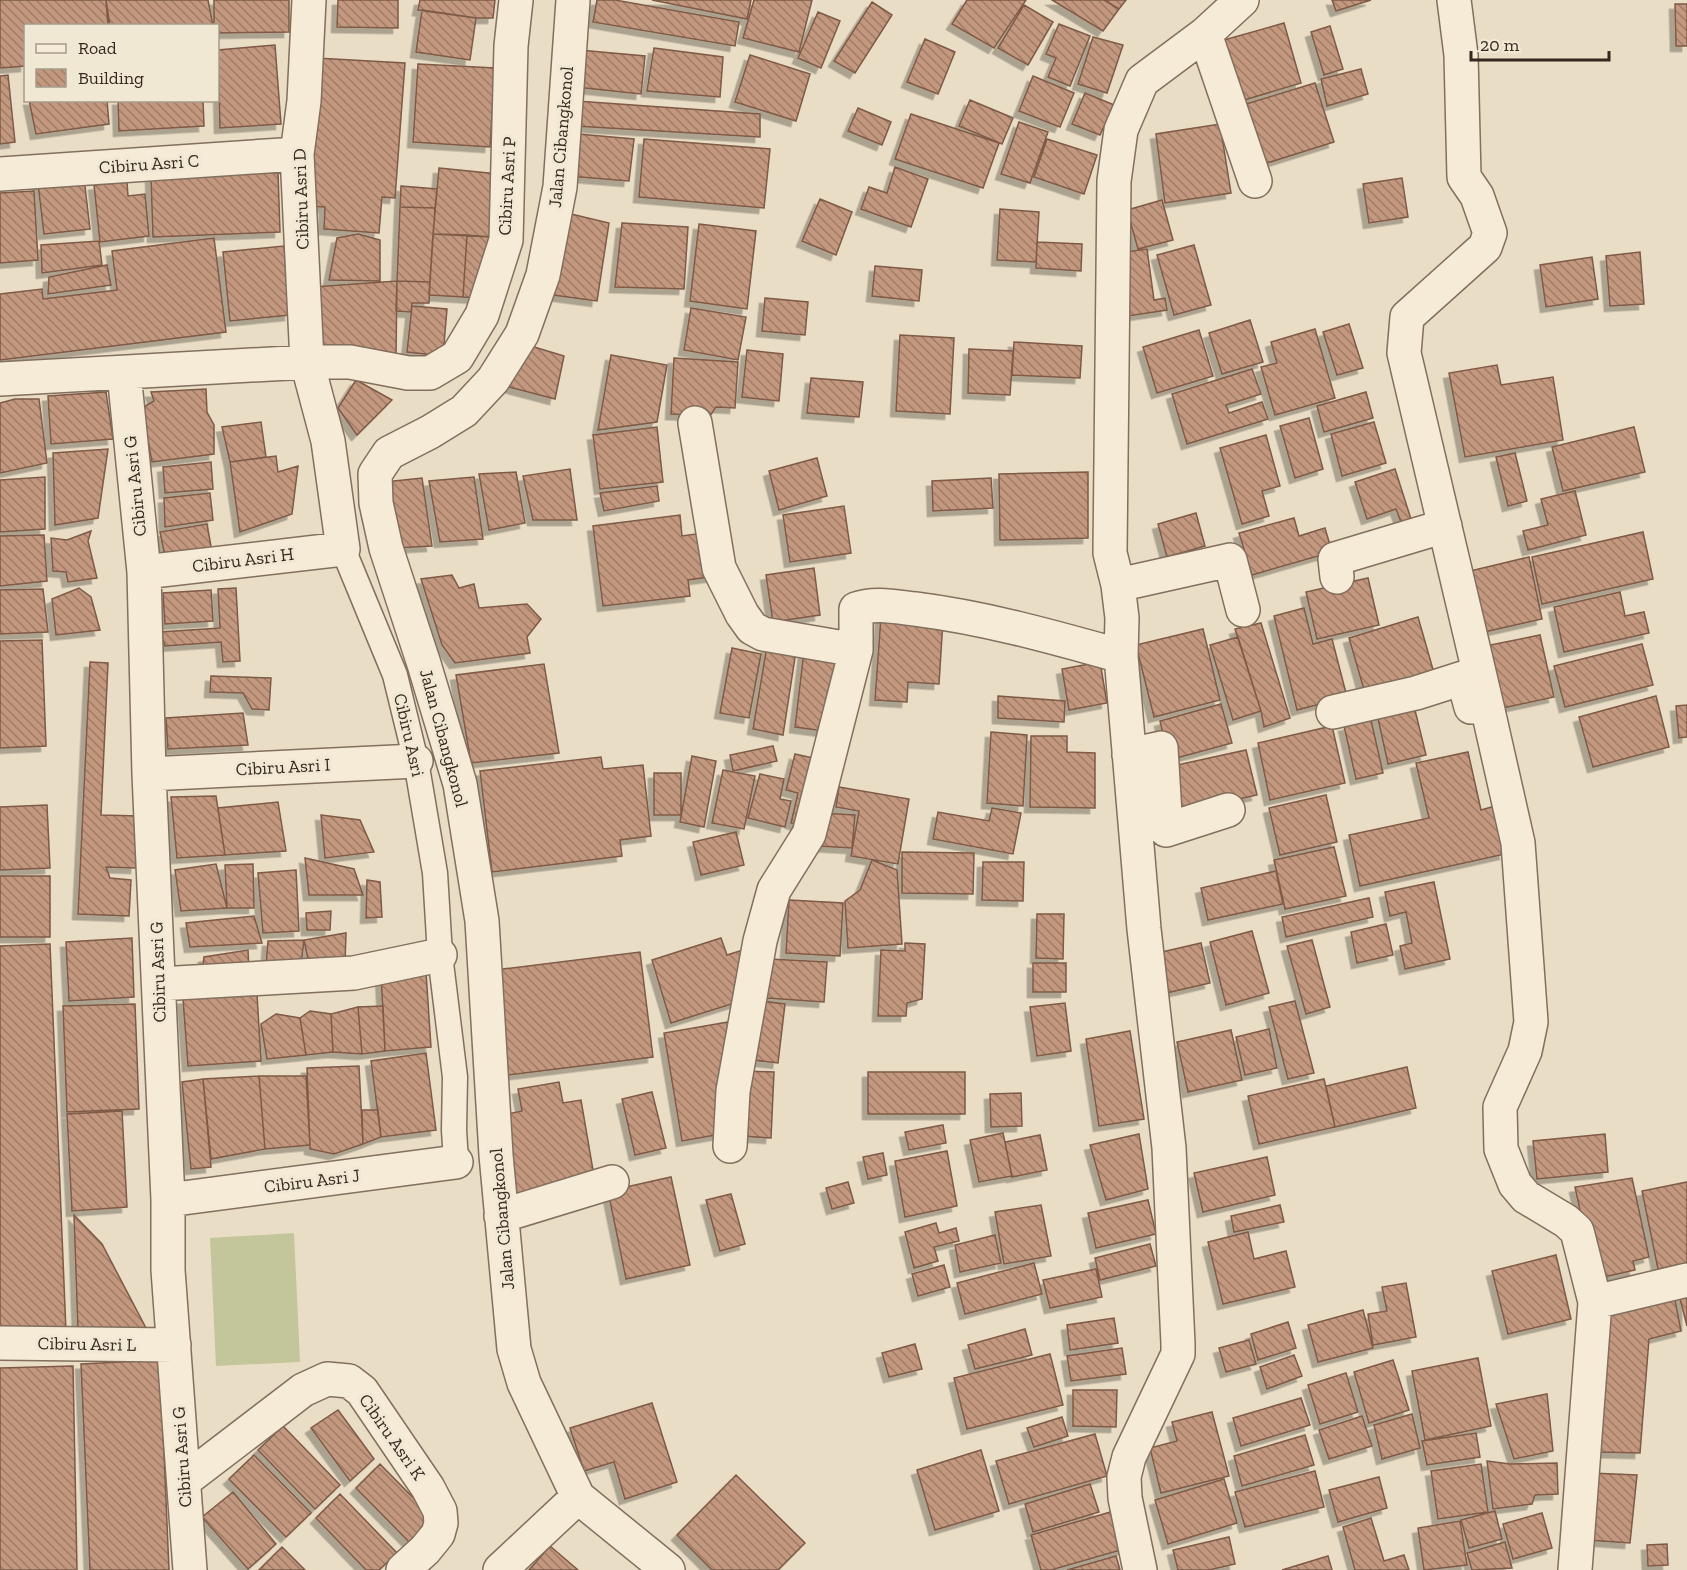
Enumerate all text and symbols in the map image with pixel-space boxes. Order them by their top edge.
legend [24,24,219,102]
scale bar [1471,24,1609,62]
text: 20 m [1480,34,1520,56]
text: Road [78,37,117,59]
street label: Jalan Cibangkonol [544,65,578,209]
text: Building [78,67,144,89]
street label: Cibiru Asri P [493,136,521,236]
street label: Cibiru Asri D [288,148,314,250]
street label: Cibiru Asri C [98,150,200,178]
street label: Cibiru Asri G [119,435,151,537]
street label: Cibiru Asri H [191,543,295,577]
street label: Jalan Cibangkonol [415,667,473,810]
street label: Cibiru Asri [389,691,429,779]
street label: Cibiru Asri I [235,754,331,780]
street label: Cibiru Asri G [145,921,171,1023]
street label: Jalan Cibangkonol [485,1147,519,1291]
street label: Cibiru Asri J [263,1164,361,1198]
street label: Cibiru Asri L [38,1332,137,1356]
street label: Cibiru Asri K [354,1390,430,1485]
street label: Cibiru Asri G [167,1406,197,1508]

